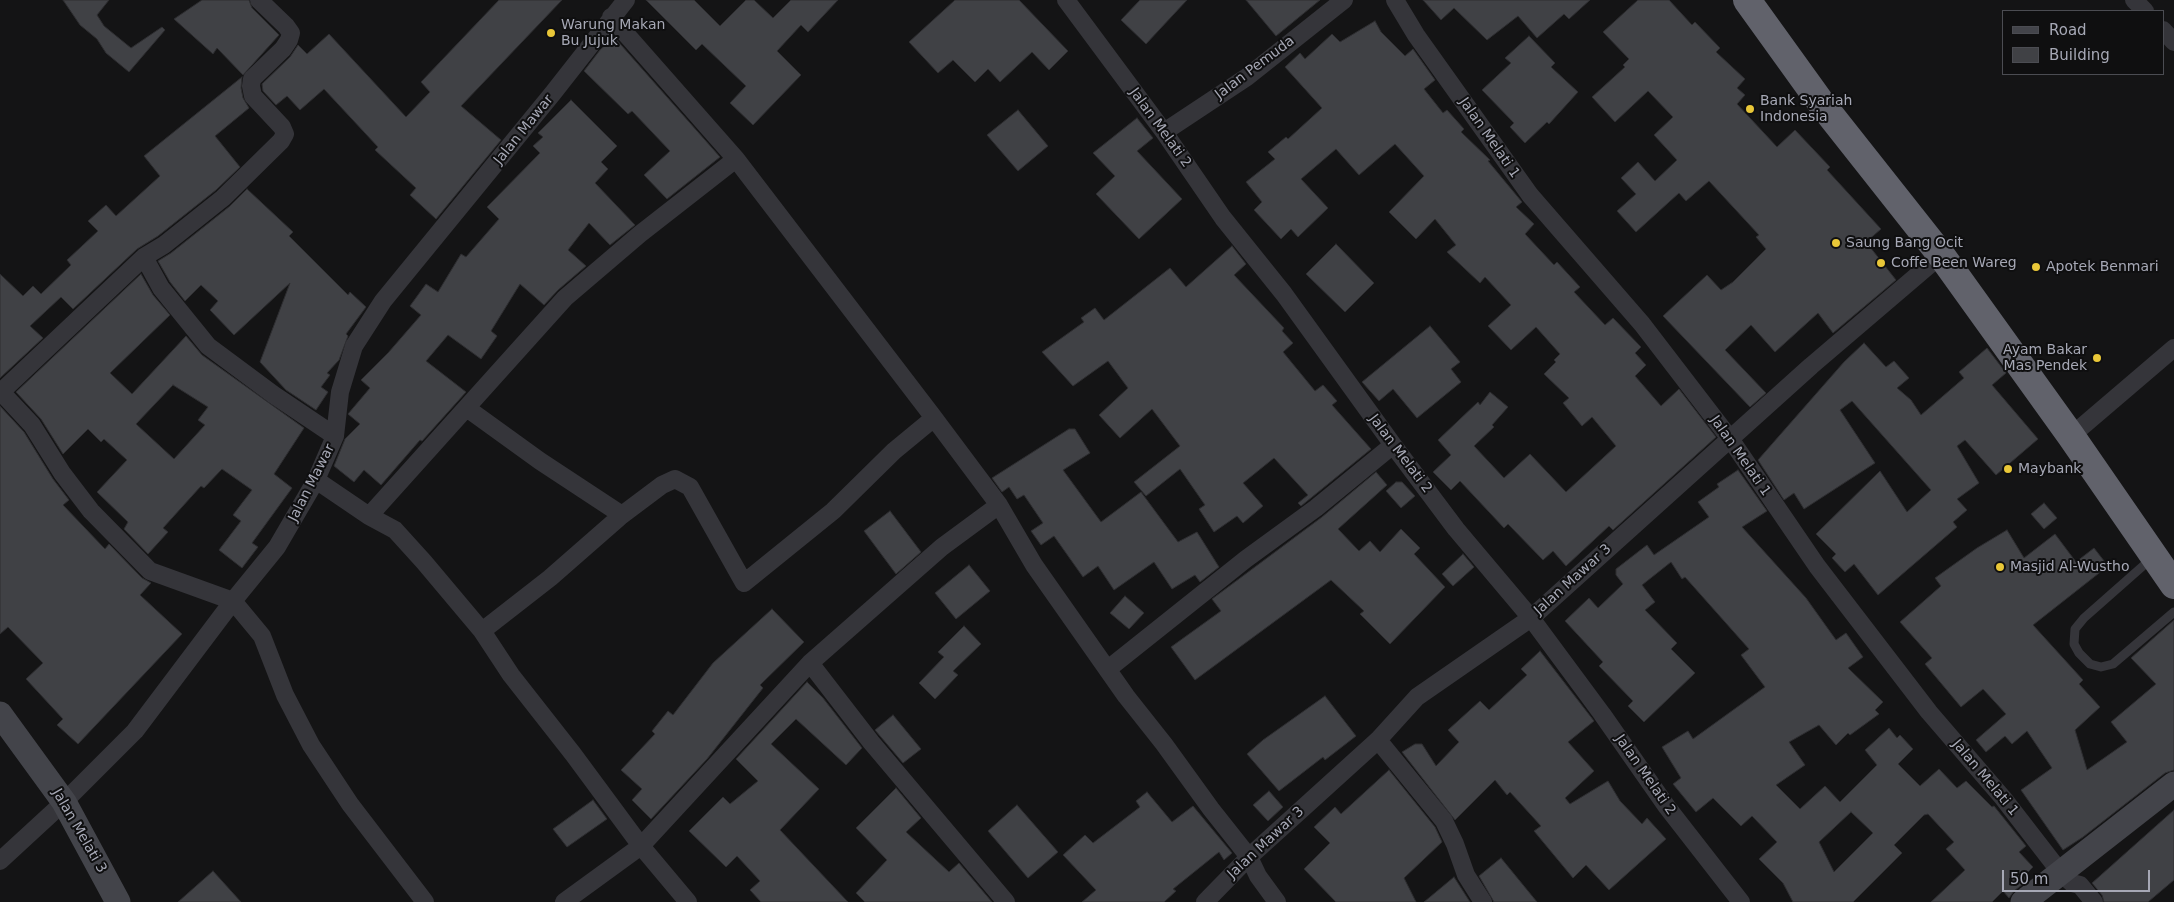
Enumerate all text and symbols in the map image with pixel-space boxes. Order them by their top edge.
legend [2002,10,2164,75]
place label: Warung Makan Bu Jujuk [561,17,665,49]
text: Road [2049,21,2087,39]
marker: Warung Makan Bu Jujuk [545,27,557,39]
street label: Jalan Pemuda [1212,33,1298,103]
text: Building [2049,46,2110,64]
street label: Jalan Melati 2 [1125,85,1195,171]
street label: Jalan Mawar [491,92,557,168]
place label: Bank Syariah Indonesia [1760,93,1852,125]
street label: Jalan Melati 1 [1455,95,1523,181]
marker: Bank Syariah Indonesia [1744,103,1756,115]
place label: Saung Bang Ocit [1846,235,1963,251]
marker: Saung Bang Ocit [1830,237,1842,249]
place label: Coffe Been Wareg [1891,255,2017,271]
marker: Coffe Been Wareg [1875,257,1887,269]
place label: Apotek Benmari [2046,259,2159,275]
marker: Apotek Benmari [2030,261,2042,273]
place label: Ayam Bakar Mas Pendek [2003,342,2087,374]
marker: Ayam Bakar Mas Pendek [2091,352,2103,364]
street label: Jalan Melati 2 [1365,411,1435,497]
street label: Jalan Melati 1 [1706,413,1774,499]
street label: Jalan Mawar [285,441,339,525]
place label: Maybank [2018,461,2081,477]
marker: Maybank [2002,463,2014,475]
street label: Jalan Mawar 3 [1531,541,1615,619]
place label: Masjid Al-Wustho [2010,559,2129,575]
marker: Masjid Al-Wustho [1994,561,2006,573]
street label: Jalan Melati 2 [1611,732,1679,818]
street label: Jalan Melati 1 [1948,736,2022,820]
street label: Jalan Melati 3 [48,786,110,876]
street label: Jalan Mawar 3 [1224,803,1308,883]
scale bar [2004,860,2152,892]
text: 50 m [2010,870,2048,888]

